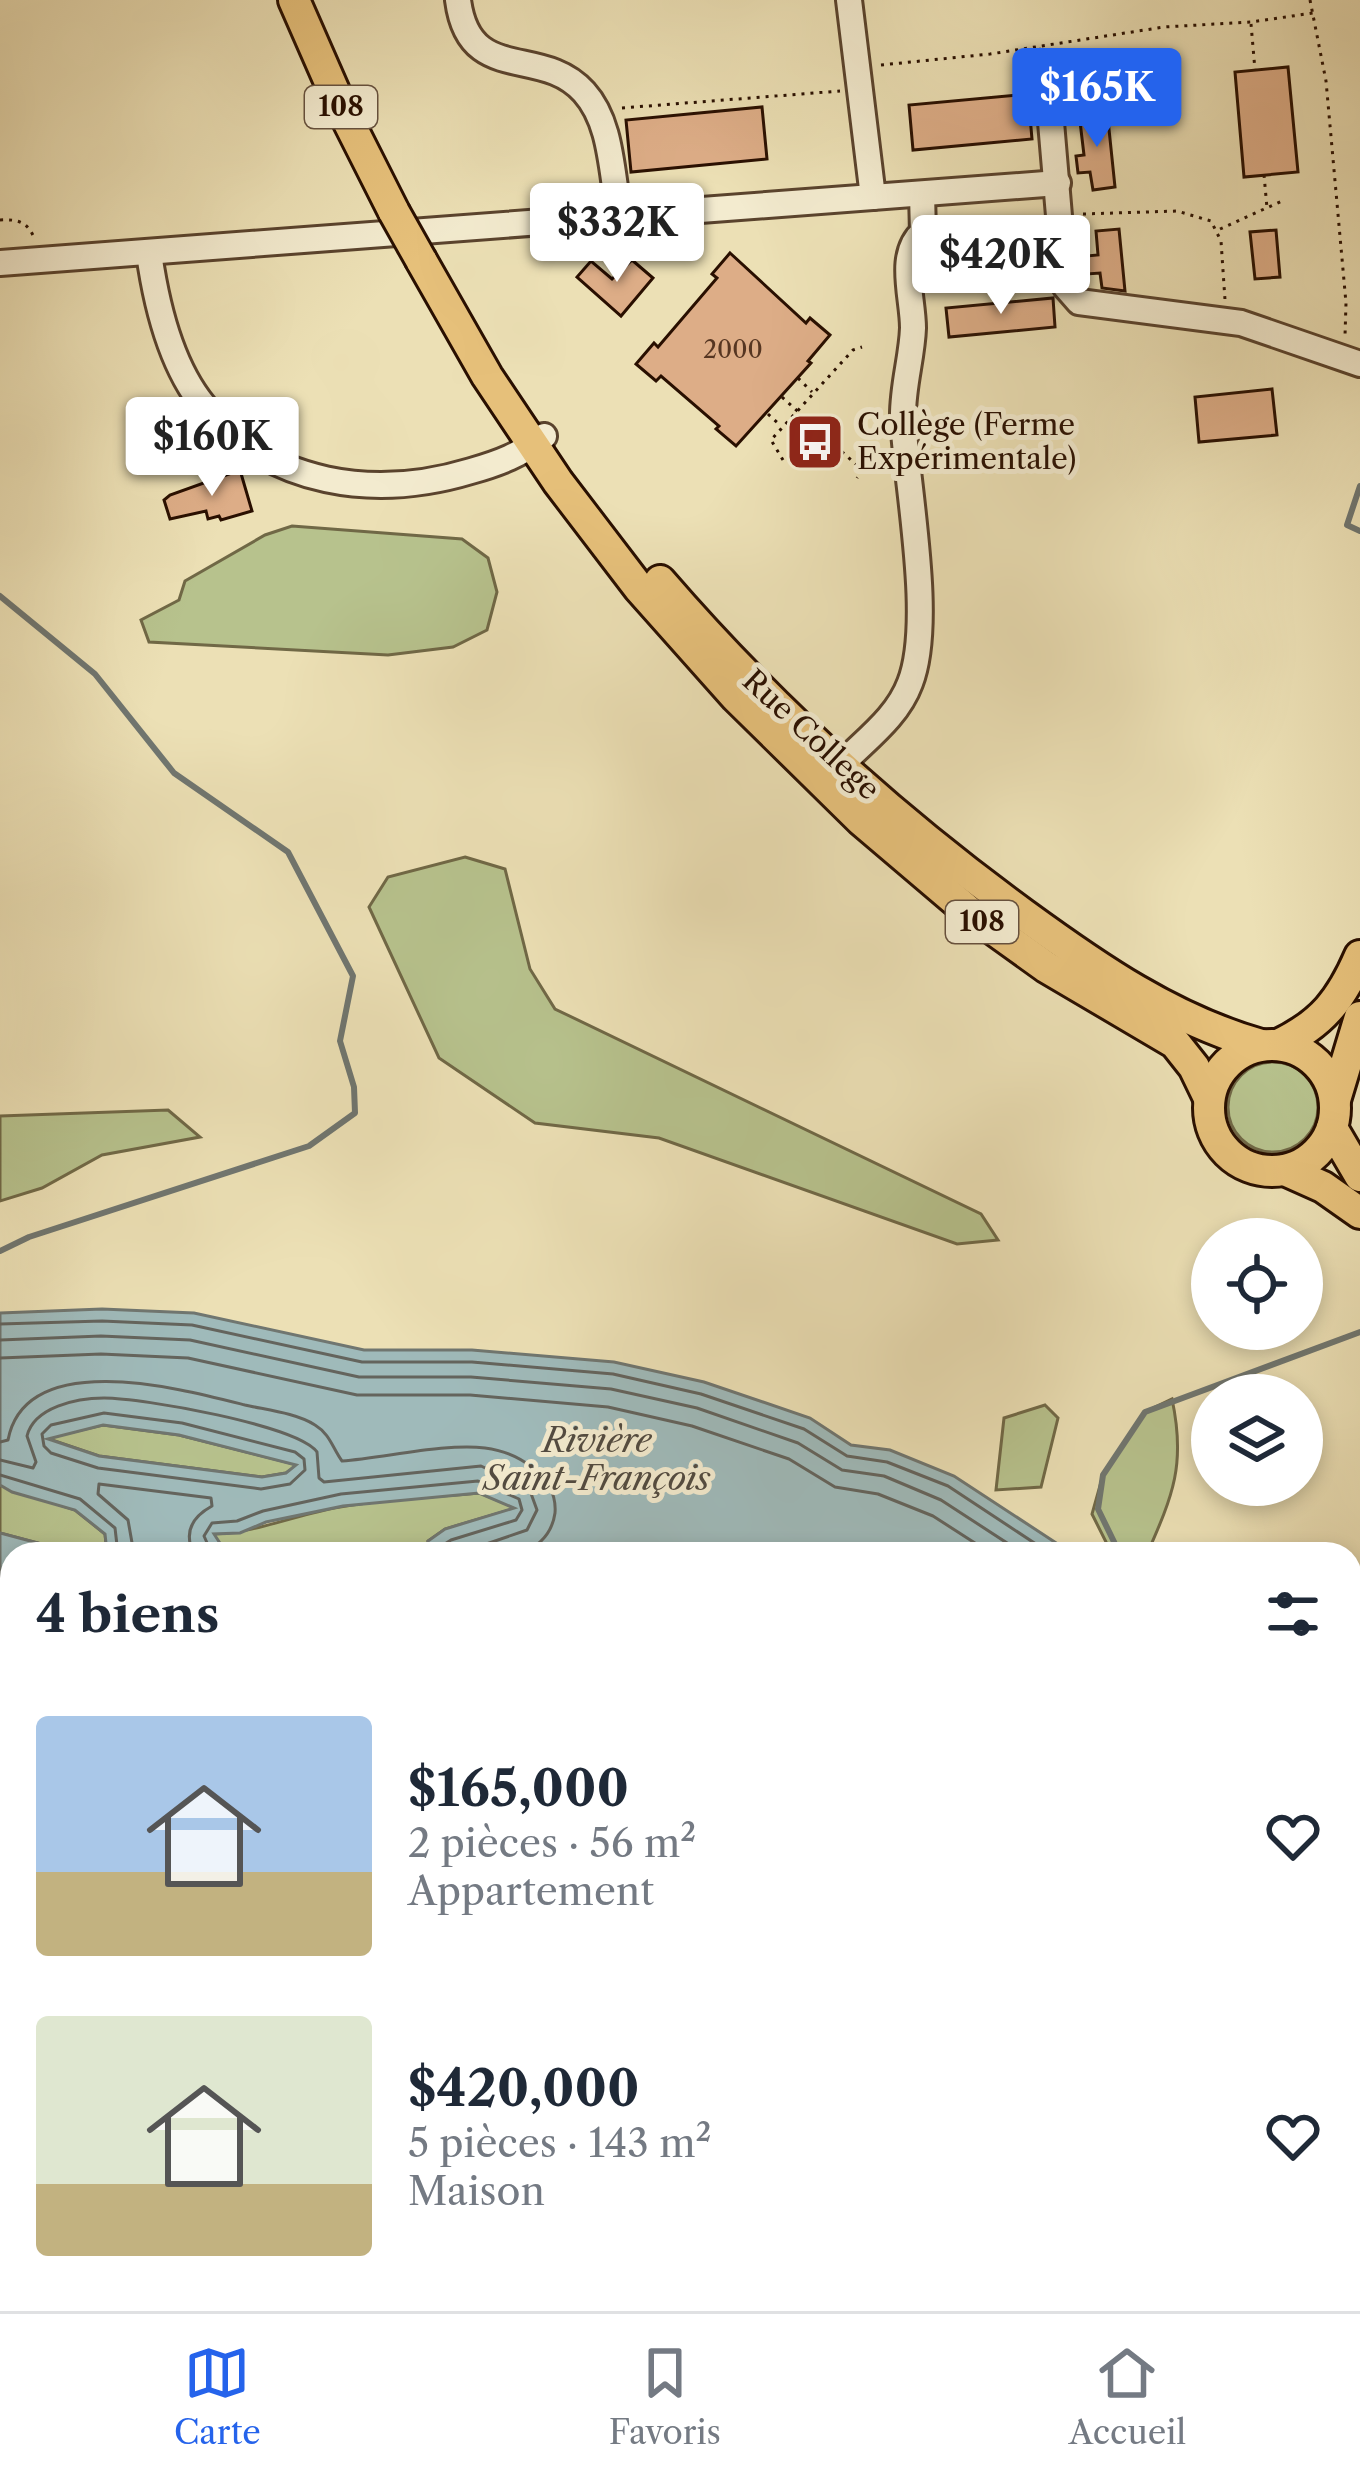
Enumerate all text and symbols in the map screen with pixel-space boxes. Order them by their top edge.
pin: $165K [1013,48,1181,150]
text: $165K [1039,63,1155,111]
road number: 108 [305,86,377,128]
pin: $332K [533,183,701,285]
text: $332K [557,198,677,246]
pin: $420K [917,215,1085,317]
text: $420K [939,230,1063,278]
house number: 2000 [703,335,763,364]
pin: $160K [128,397,296,499]
place label: Collège (Ferme Expérimentale) [857,406,1076,477]
bus stop icon: Collège (Ferme Expérimentale) [784,411,846,473]
text: $160K [153,412,271,460]
street label: Rue College [735,662,888,807]
road number: 108 [946,901,1018,943]
map controls [1191,1218,1323,1506]
button: locate [1191,1218,1323,1350]
button: layers [1191,1374,1323,1506]
water label: Rivière Saint-François [481,1420,711,1499]
icon: filters [1260,1581,1326,1647]
text: 4 biens [36,1583,219,1645]
text: $165,000 [408,1757,629,1819]
icon: home [132,1764,276,1908]
icon: heart [1260,1803,1326,1869]
text: 2 pièces · 56 m² [408,1819,696,1867]
text: Appartement [408,1867,654,1915]
text: $420,000 [408,2057,640,2119]
icon: home [132,2064,276,2208]
icon: heart [1260,2103,1326,2169]
text: 5 pièces · 143 m² [408,2119,711,2167]
text: Maison [408,2167,545,2215]
tab: Carte [174,2340,261,2453]
tab: Favoris [609,2340,721,2453]
tab: Accueil [1069,2340,1186,2453]

